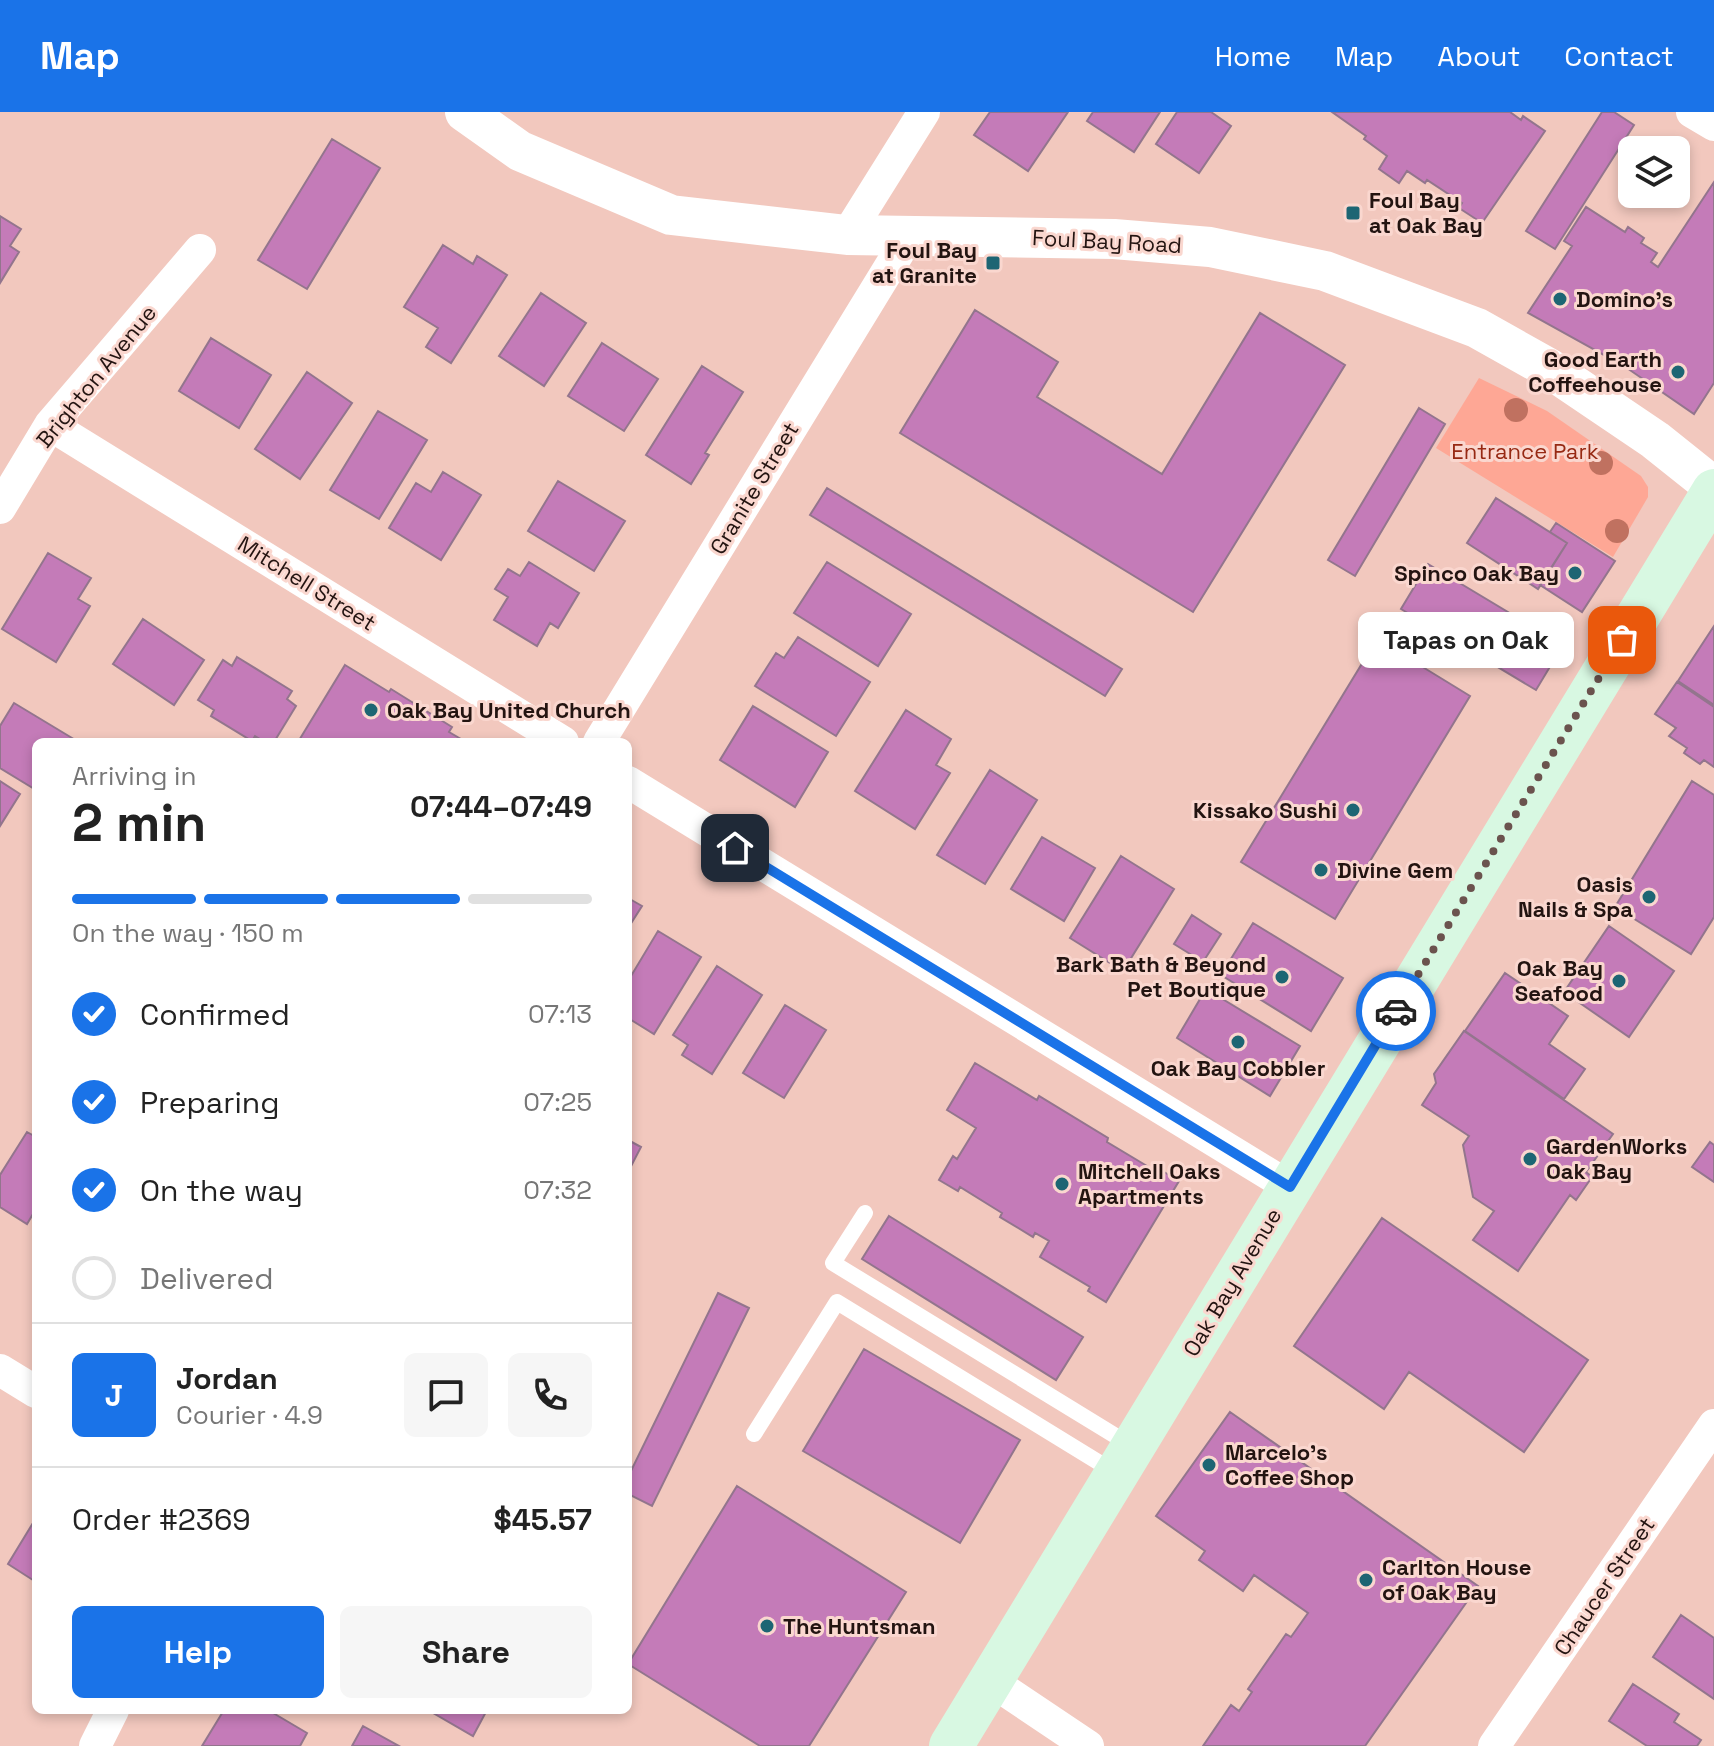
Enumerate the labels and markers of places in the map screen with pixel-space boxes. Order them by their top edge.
place label: Foul Bay at Oak Bay [1369,186,1483,239]
marker: Foul Bay at Oak Bay [1344,204,1362,222]
place label: Foul Bay at Granite [872,236,977,289]
marker: Foul Bay at Granite [984,254,1002,272]
place label: Domino's [1576,285,1673,313]
marker: Domino's [1551,290,1569,308]
place label: Good Earth Coffeehouse [1528,345,1662,398]
marker: Good Earth Coffeehouse [1669,363,1687,381]
place label: Spinco Oak Bay [1394,559,1559,587]
marker: Spinco Oak Bay [1566,564,1584,582]
pin [1588,606,1656,674]
callout: Tapas on Oak [1358,612,1574,668]
place label: Oak Bay United Church [387,696,631,724]
marker: Oak Bay United Church [362,701,380,719]
place label: Kissako Sushi [1193,796,1337,824]
marker: Kissako Sushi [1344,801,1362,819]
pin [701,814,769,882]
place label: Divine Gem [1337,856,1453,884]
marker: Divine Gem [1312,861,1330,879]
place label: Oasis Nails & Spa [1518,870,1633,923]
marker: Oasis Nails & Spa [1640,888,1658,906]
place label: Bark Bath & Beyond Pet Boutique [1056,950,1266,1003]
place label: Oak Bay Seafood [1515,954,1603,1007]
marker: Bark Bath & Beyond Pet Boutique [1273,968,1291,986]
marker: Oak Bay Seafood [1610,972,1628,990]
marker: Oak Bay Cobbler [1229,1033,1247,1051]
place label: Oak Bay Cobbler [1151,1054,1326,1082]
place label: GardenWorks Oak Bay [1546,1132,1687,1185]
marker: GardenWorks Oak Bay [1521,1150,1539,1168]
place label: Mitchell Oaks Apartments [1078,1157,1221,1210]
marker: Mitchell Oaks Apartments [1053,1175,1071,1193]
place label: Marcelo’s Coffee Shop [1225,1438,1354,1491]
marker: Marcelo’s Coffee Shop [1200,1456,1218,1474]
place label: Carlton House of Oak Bay [1382,1553,1531,1606]
marker: Carlton House of Oak Bay [1357,1571,1375,1589]
place label: The Huntsman [783,1612,936,1640]
marker: The Huntsman [758,1617,776,1635]

